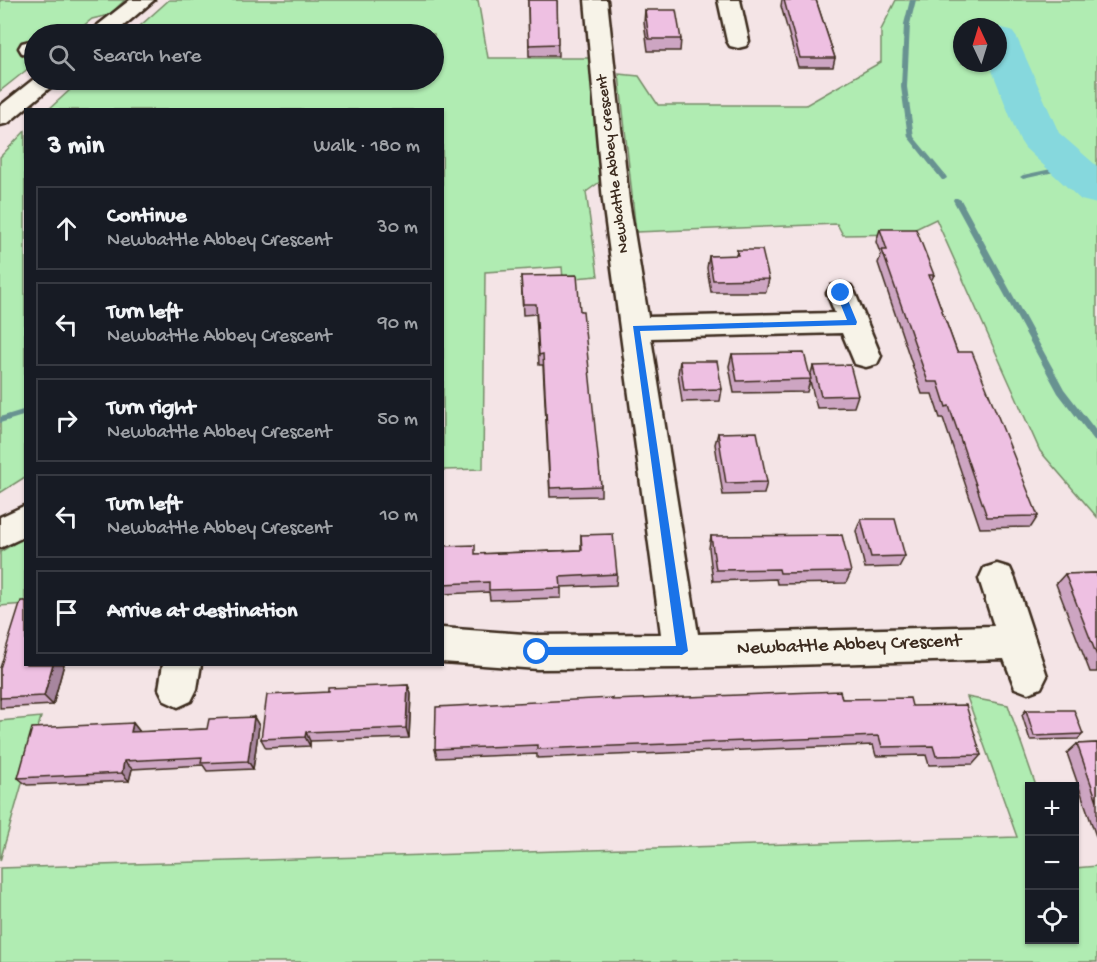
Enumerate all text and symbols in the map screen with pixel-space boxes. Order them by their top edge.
north arrow [953,18,1007,72]
search box [24,24,444,90]
icon: search [45,41,78,74]
text: Search here [93,44,201,70]
street label: Newbattle Abbey Crescent [593,72,634,254]
text: 3 min [48,132,104,163]
text: Walk · 180 m [313,136,420,159]
text: Continue [107,204,187,230]
icon: ahead [50,212,83,245]
text: 30 m [377,217,418,240]
text: Newbattle Abbey Crescent [107,230,332,253]
route end [827,279,853,305]
text: Turn left [107,300,181,326]
icon: left [50,308,83,341]
text: 90 m [378,313,418,336]
text: Newbattle Abbey Crescent [107,326,332,349]
text: Turn right [107,396,195,422]
icon: right [50,404,83,437]
text: 50 m [377,409,418,432]
text: Newbattle Abbey Crescent [107,422,332,445]
text: Turn left [107,492,181,518]
icon: left [50,500,83,533]
text: 10 m [380,505,418,528]
text: Newbattle Abbey Crescent [107,518,332,541]
icon: arrive [50,596,83,629]
text: Arrive at destination [107,599,297,625]
street label: Newbattle Abbey Crescent [736,631,963,661]
route start [523,638,549,664]
map controls [1025,782,1079,944]
button: + [1025,782,1079,836]
button: − [1025,836,1079,890]
button: locate [1025,890,1079,944]

